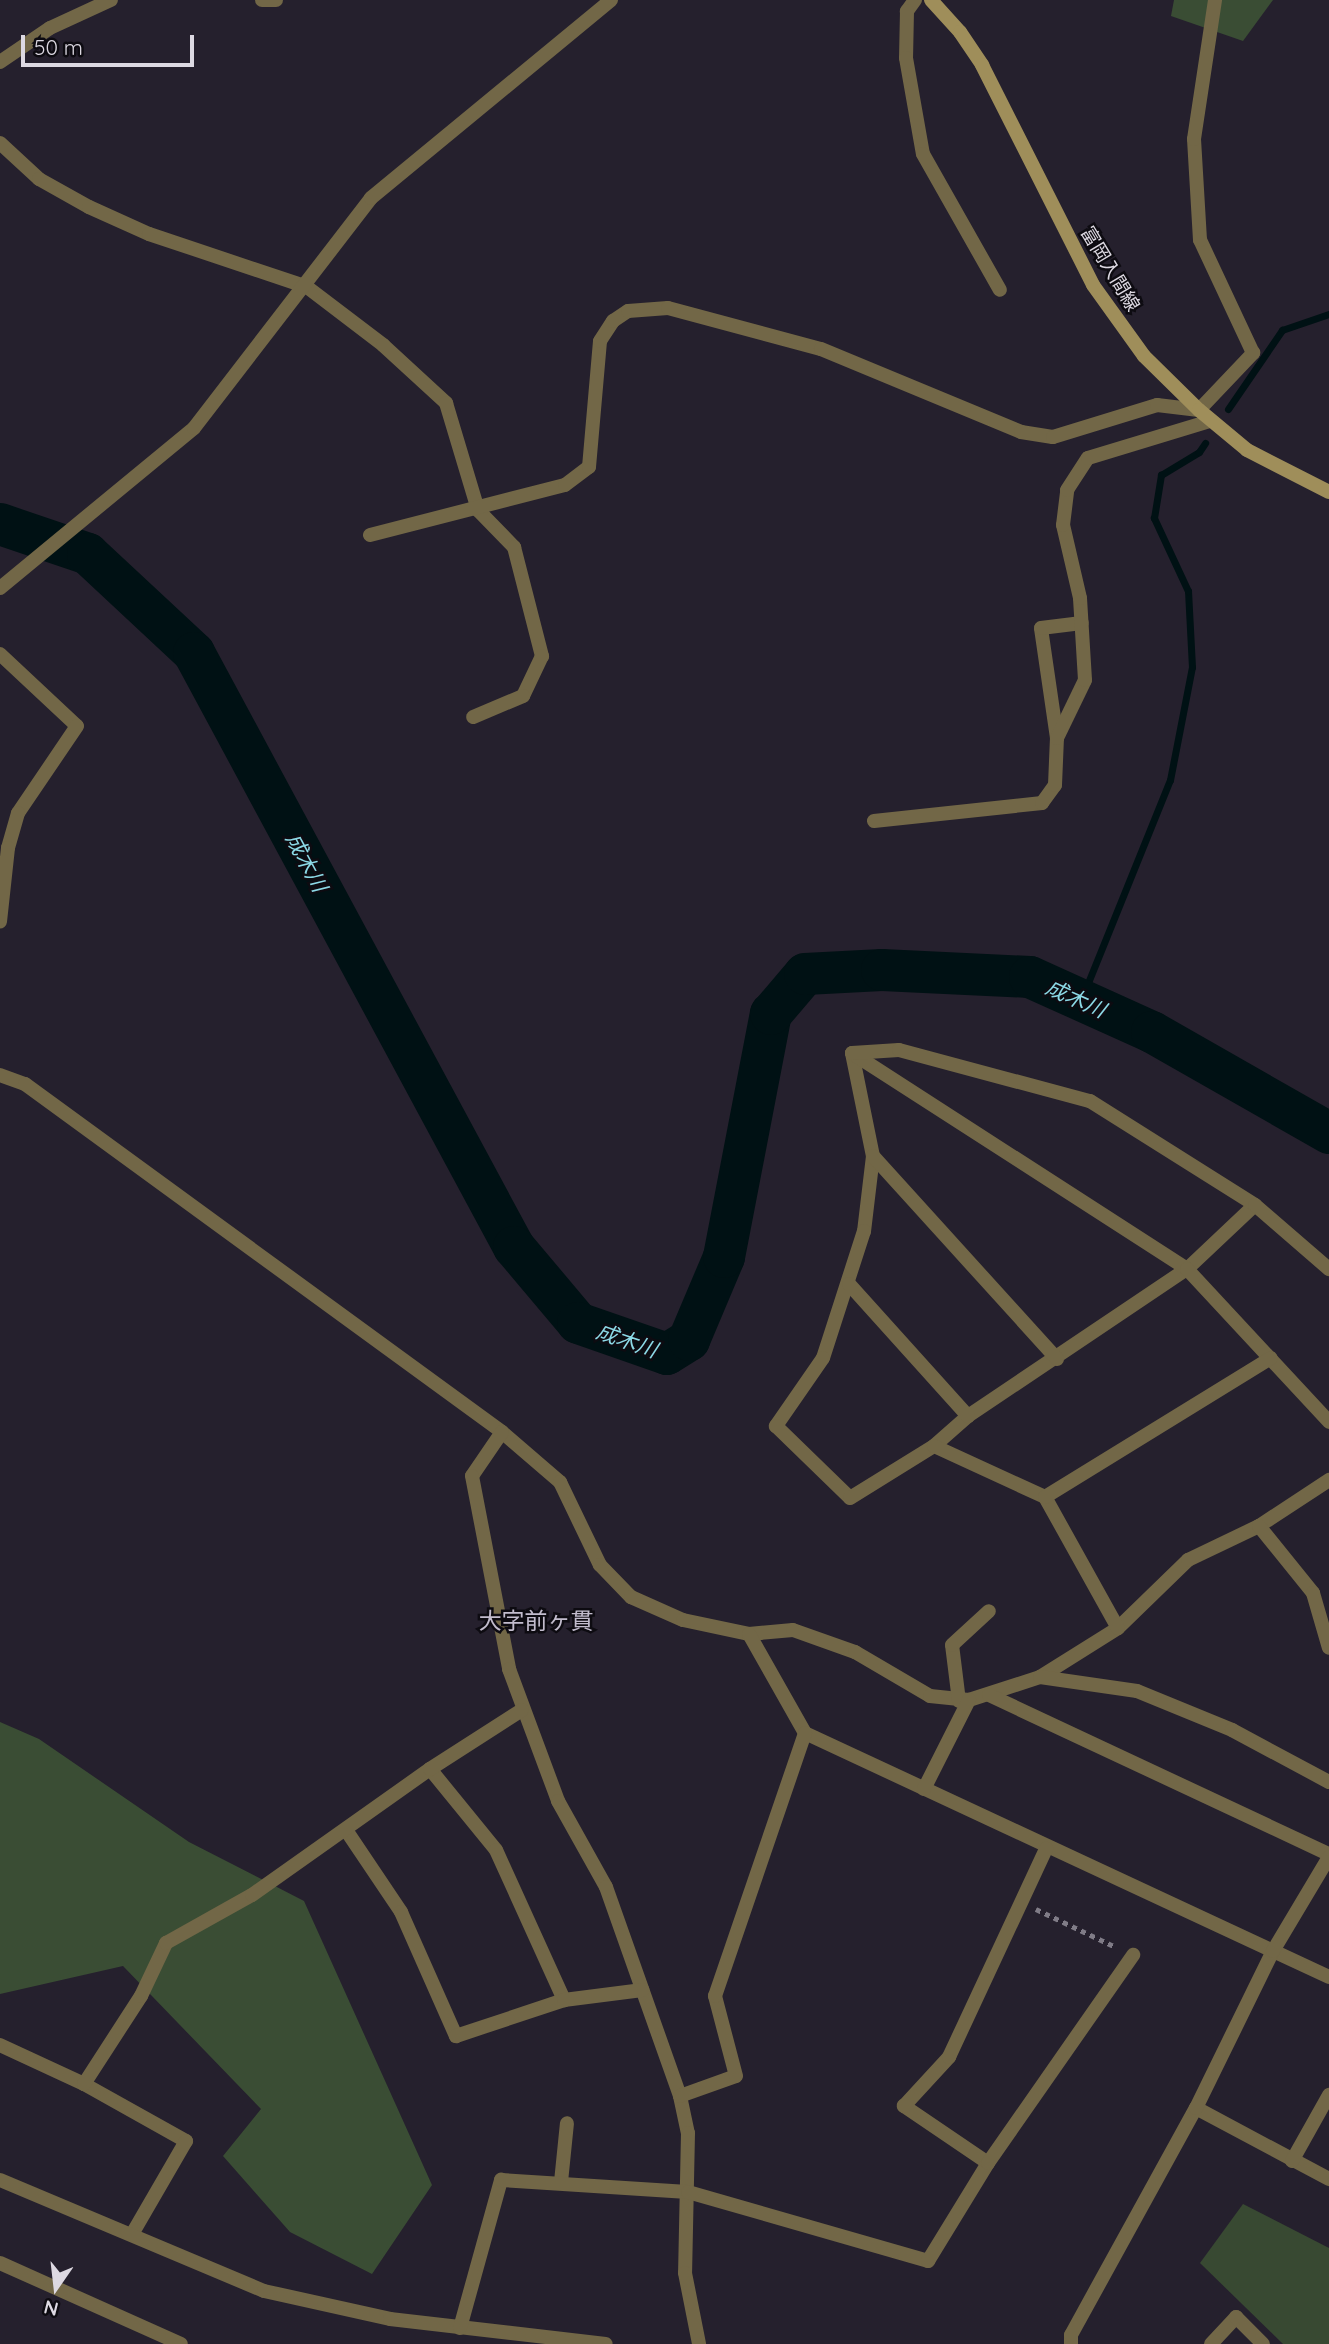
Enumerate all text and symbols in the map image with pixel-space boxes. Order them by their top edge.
scale bar [24,21,198,65]
text: 50 m [34,34,83,60]
street label: 富岡入間線 [1076,222,1144,316]
water label: 成木川 [281,828,333,896]
water label: 成木川 [1042,974,1110,1022]
water label: 成木川 [593,1318,661,1362]
district label: 大字前ヶ貫 [479,1607,593,1635]
north arrow [21,2253,91,2323]
text: N [41,2295,61,2322]

